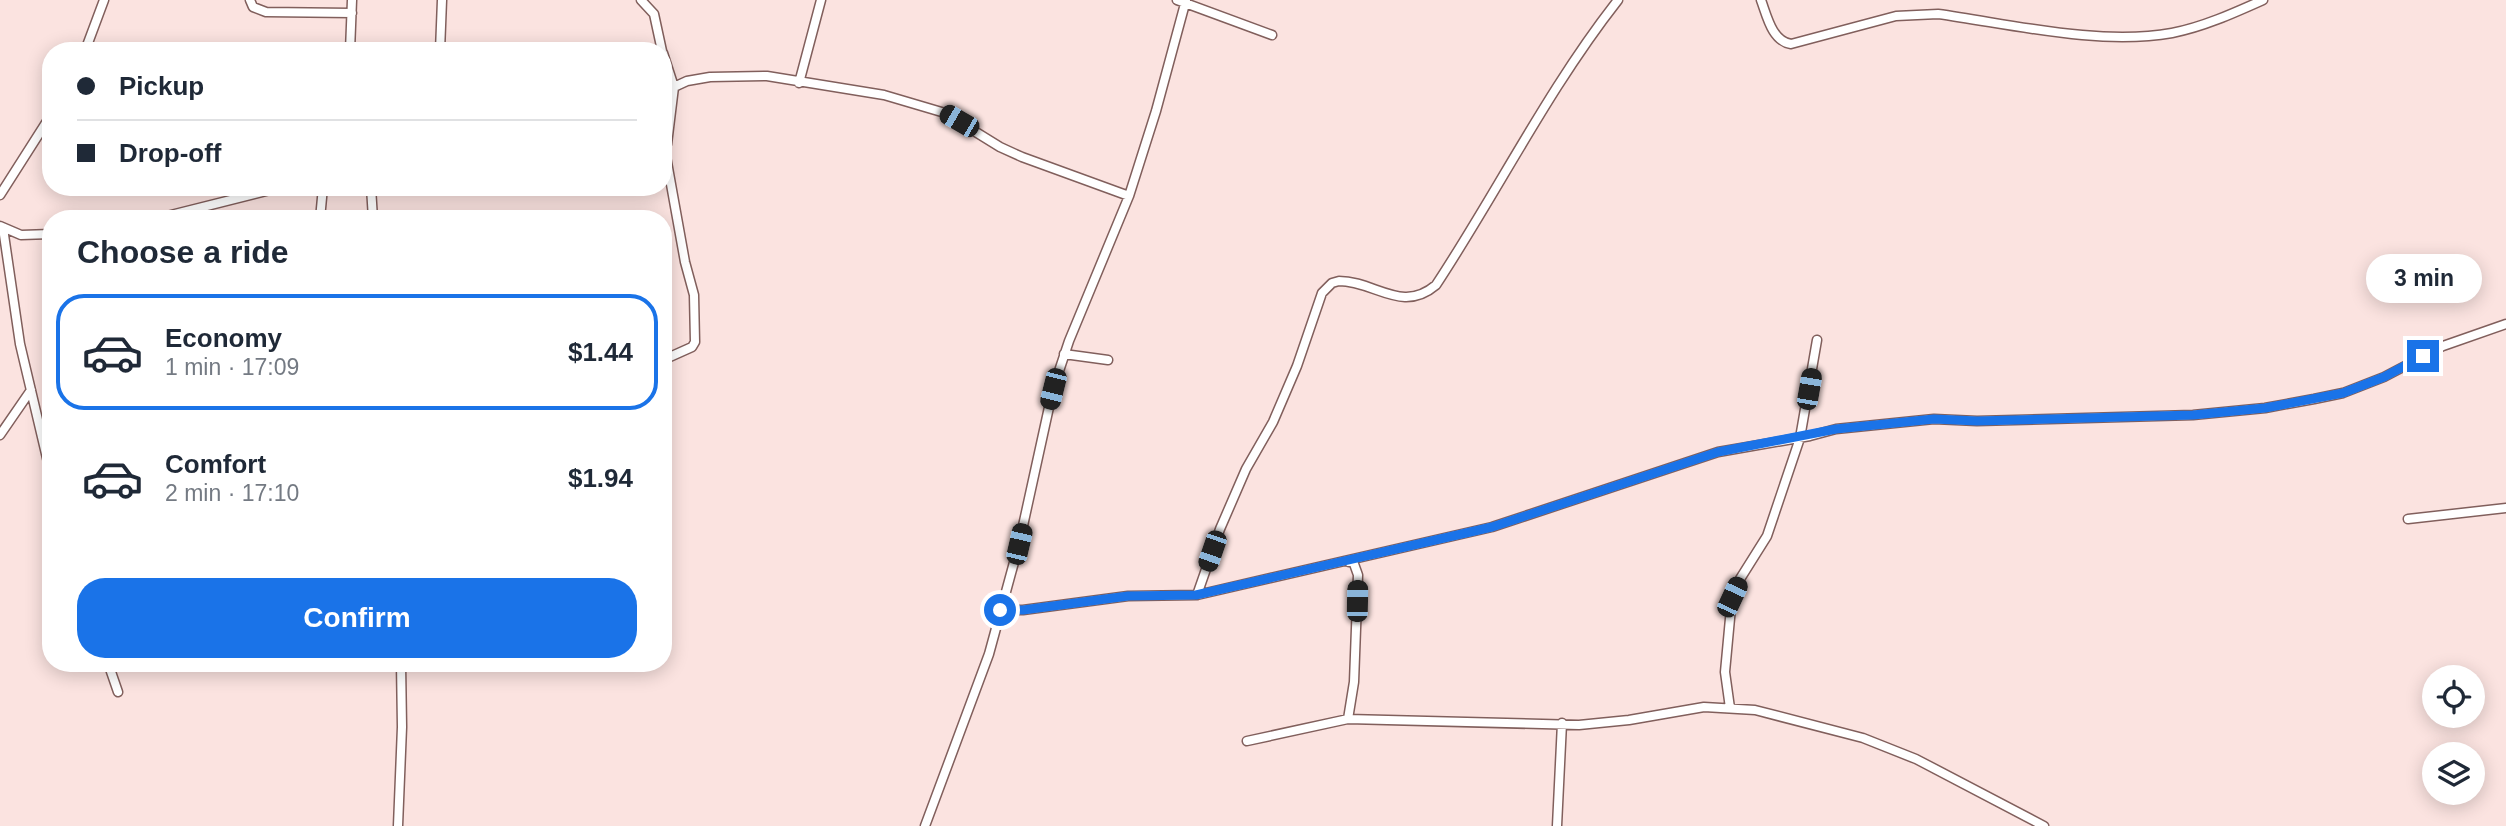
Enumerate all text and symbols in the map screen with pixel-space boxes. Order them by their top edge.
text: Pickup [119,71,204,101]
car [936,101,983,141]
text: Drop-off [119,138,222,168]
text: Choose a ride [77,234,289,270]
callout: 3 min [2365,254,2481,304]
text: 3 min [2394,265,2454,291]
icon: car [81,321,144,384]
text: Economy [165,323,282,353]
text: $1.44 [568,337,633,367]
route end [2407,340,2439,372]
text: 1 min · 17:09 [165,354,299,380]
car [1038,366,1069,412]
car [1796,366,1823,412]
icon: car [81,447,144,510]
text: Comfort [165,449,266,479]
text: $1.94 [568,463,633,493]
text: 2 min · 17:10 [165,480,299,506]
car [1005,521,1034,567]
car [1196,528,1229,574]
car [1714,574,1751,620]
button: Confirm [77,578,637,658]
car [1347,580,1368,622]
route start [984,594,1016,626]
map controls [2422,665,2485,805]
button: locate [2422,665,2485,728]
button: layers [2422,742,2485,805]

